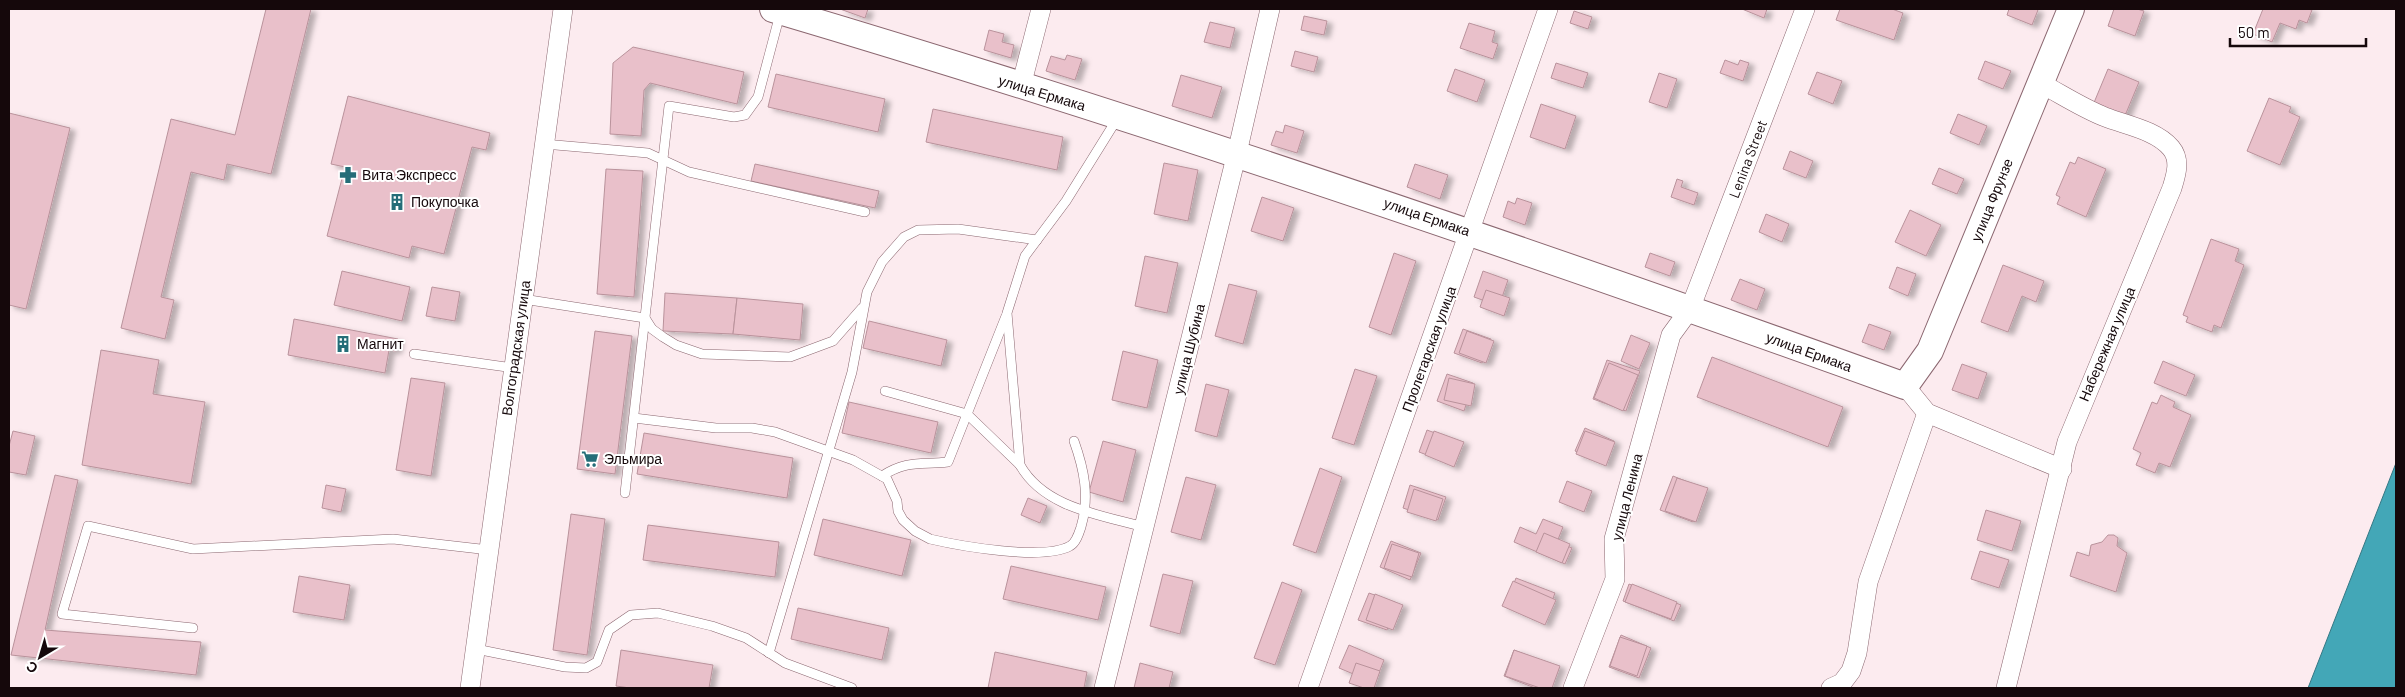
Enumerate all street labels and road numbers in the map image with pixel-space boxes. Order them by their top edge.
street label: улица Ермака [997,71,1088,114]
street label: Lenina Street [1725,117,1770,200]
street label: улица Фрунзе [1967,155,2016,244]
street label: улица Ермака [1382,194,1473,239]
street label: Волгоградская улица [498,279,533,417]
street label: Пролетарская улица [1398,283,1459,414]
street label: Набережная улица [2075,284,2138,404]
street label: улица Шубина [1169,302,1208,396]
street label: улица Ермака [1764,328,1855,375]
street label: улица Ленина [1607,451,1646,542]

